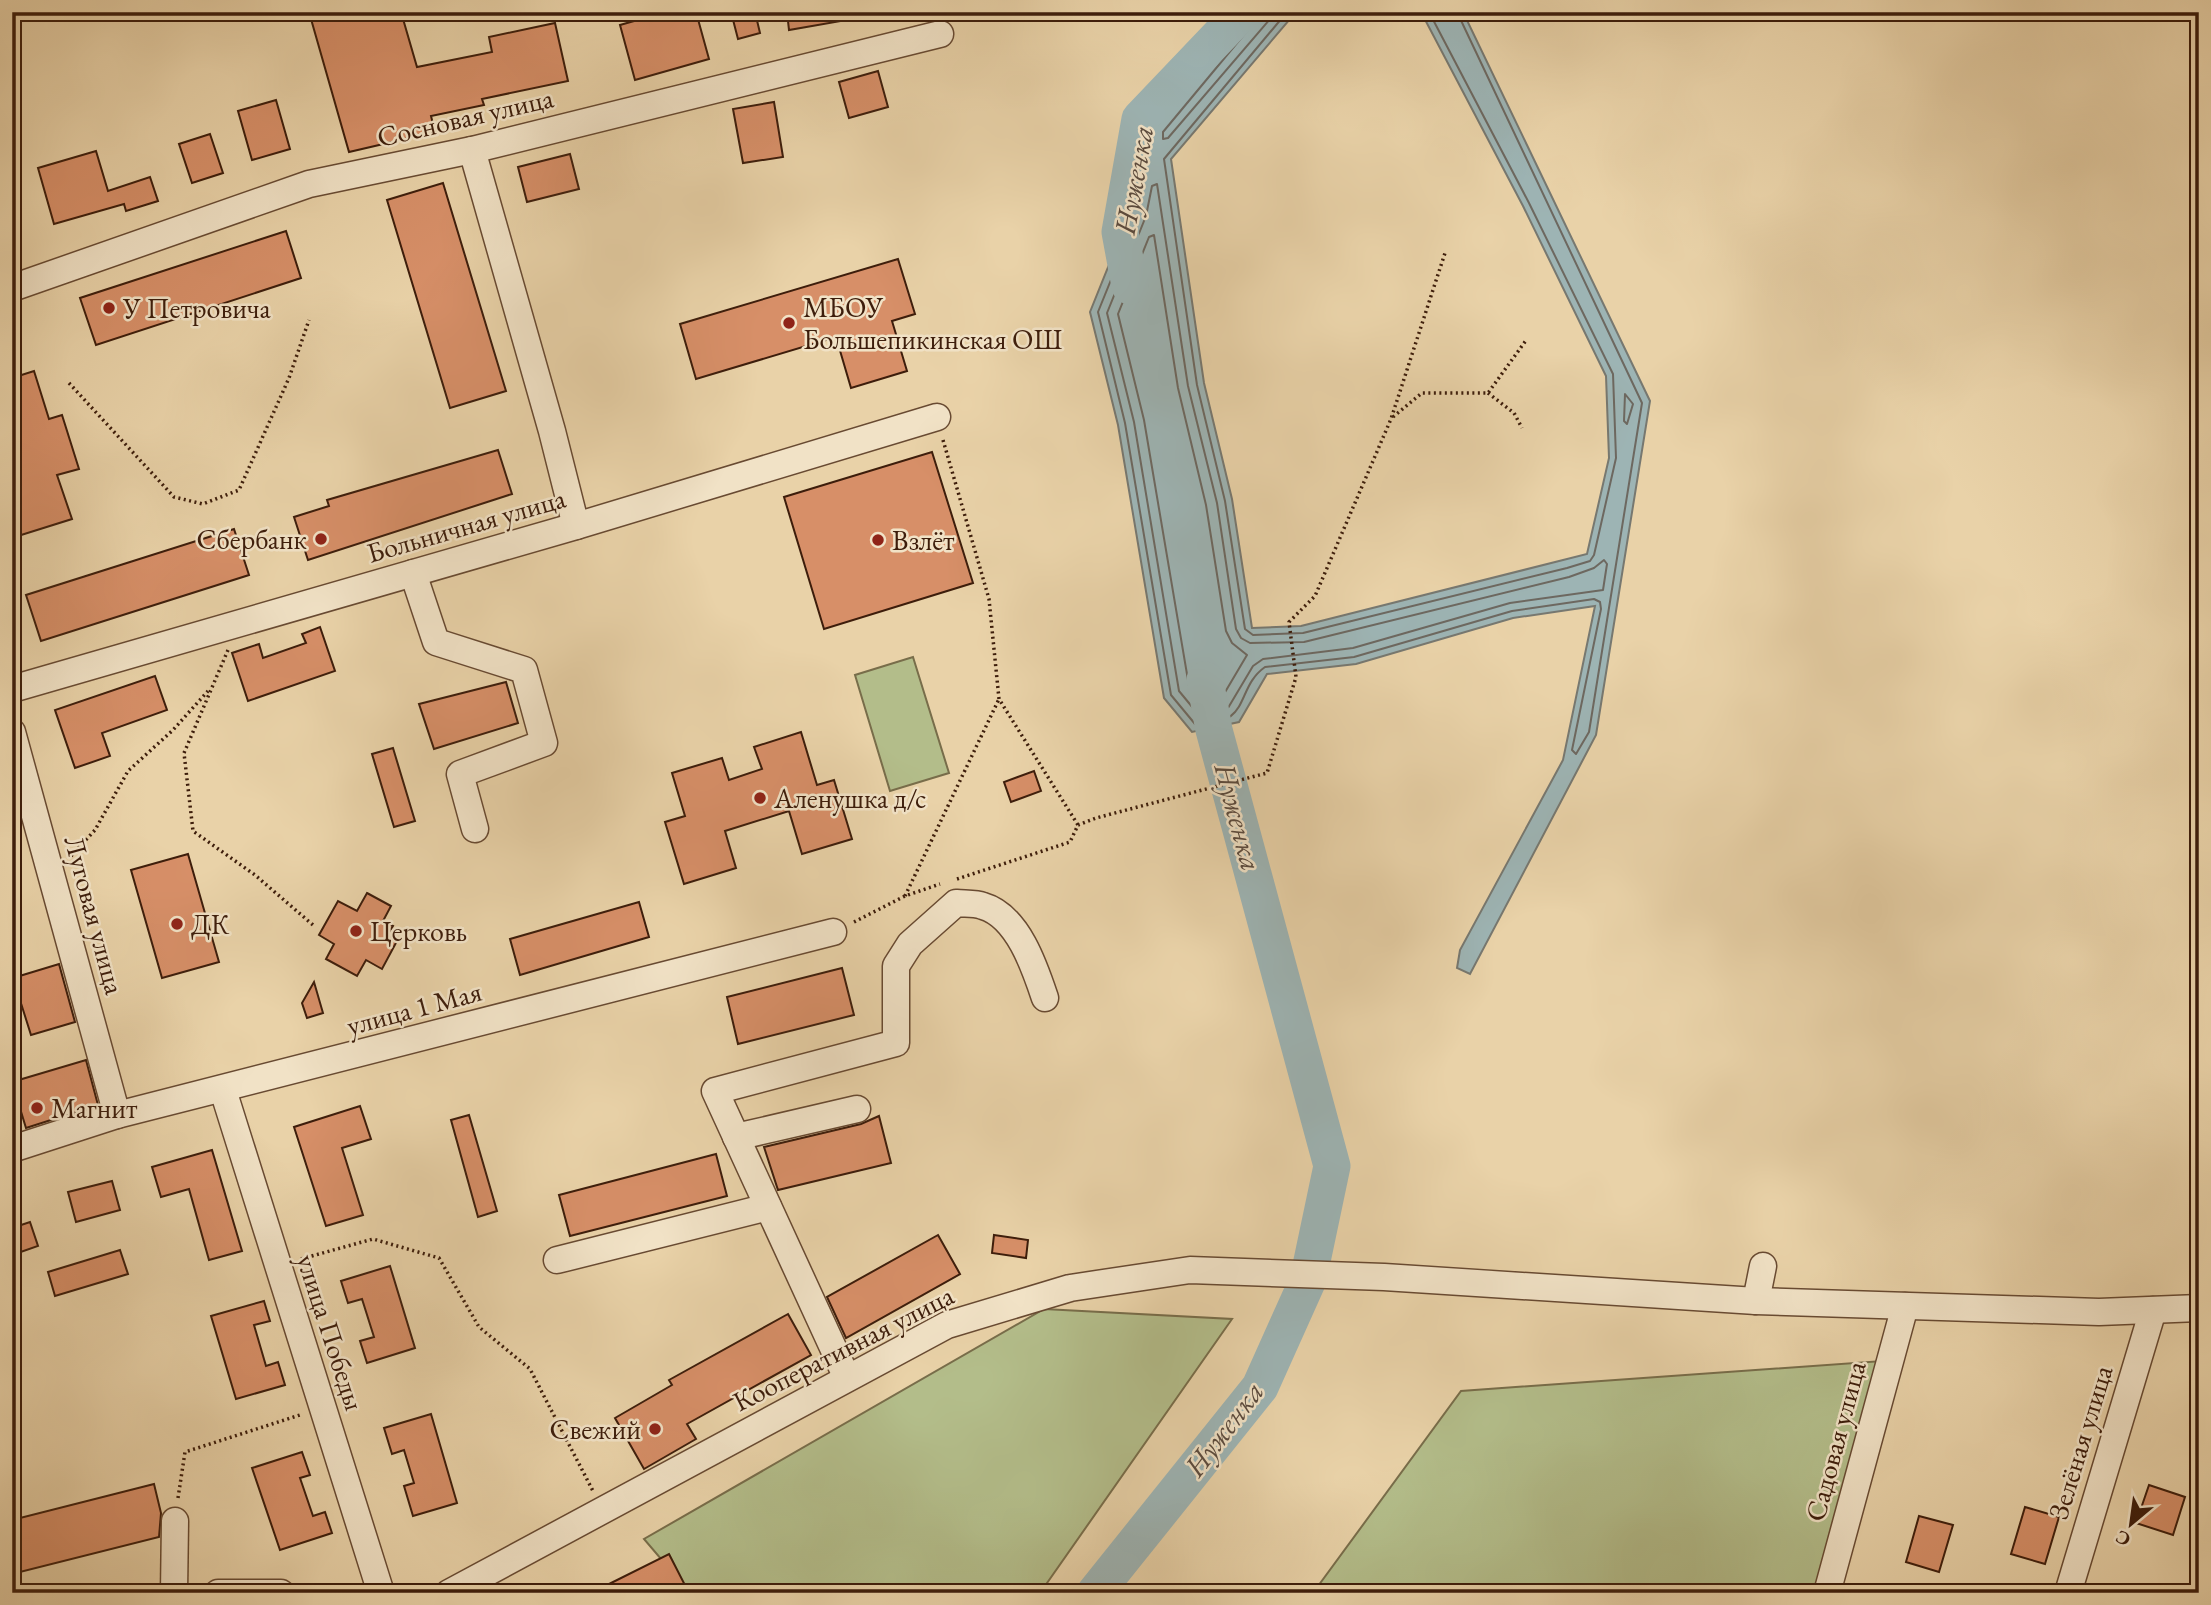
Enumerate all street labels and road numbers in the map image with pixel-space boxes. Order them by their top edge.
street label: Сосновая улица [373,79,557,155]
street label: Больничная улица [362,479,570,571]
street label: Луговая улица [57,832,134,999]
street label: улица 1 Мая [343,973,485,1043]
street label: улица Победы [289,1249,373,1415]
street label: Кооперативная улица [726,1276,960,1419]
street label: Садовая улица [1796,1356,1874,1525]
street label: Зелёная улица [2040,1360,2121,1523]

